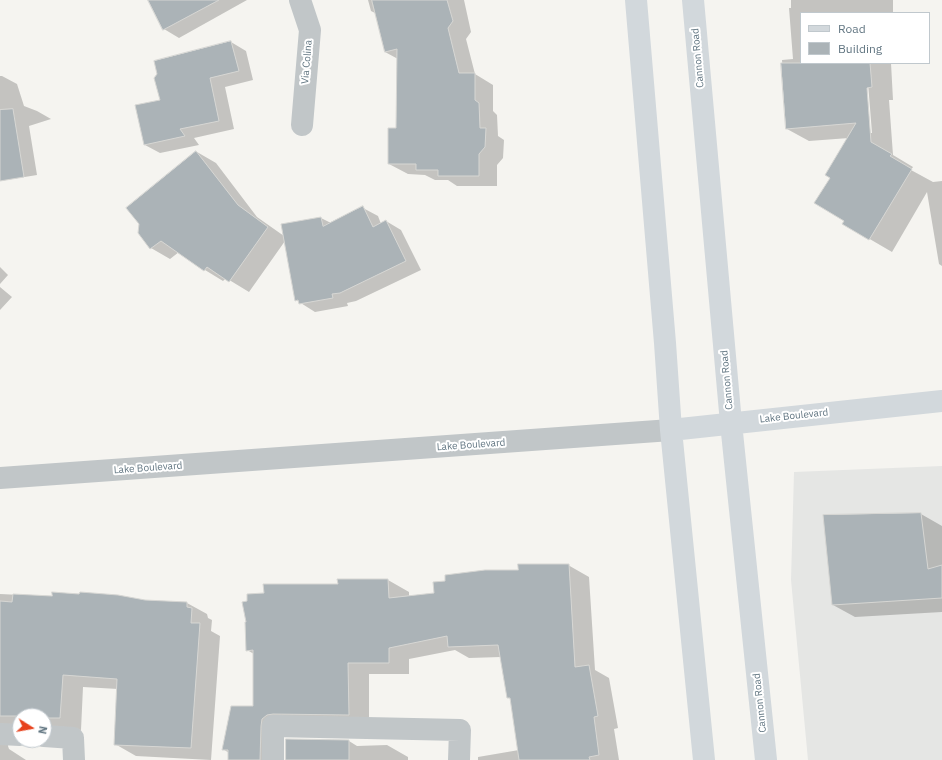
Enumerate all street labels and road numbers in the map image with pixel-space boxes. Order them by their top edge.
street label: Cannon Road [689,28,707,88]
street label: Via Colina [299,39,315,85]
street label: Cannon Road [718,350,736,410]
street label: Lake Boulevard [759,406,829,426]
street label: Lake Boulevard [436,437,506,453]
street label: Lake Boulevard [113,460,183,476]
street label: Cannon Road [751,673,769,733]

